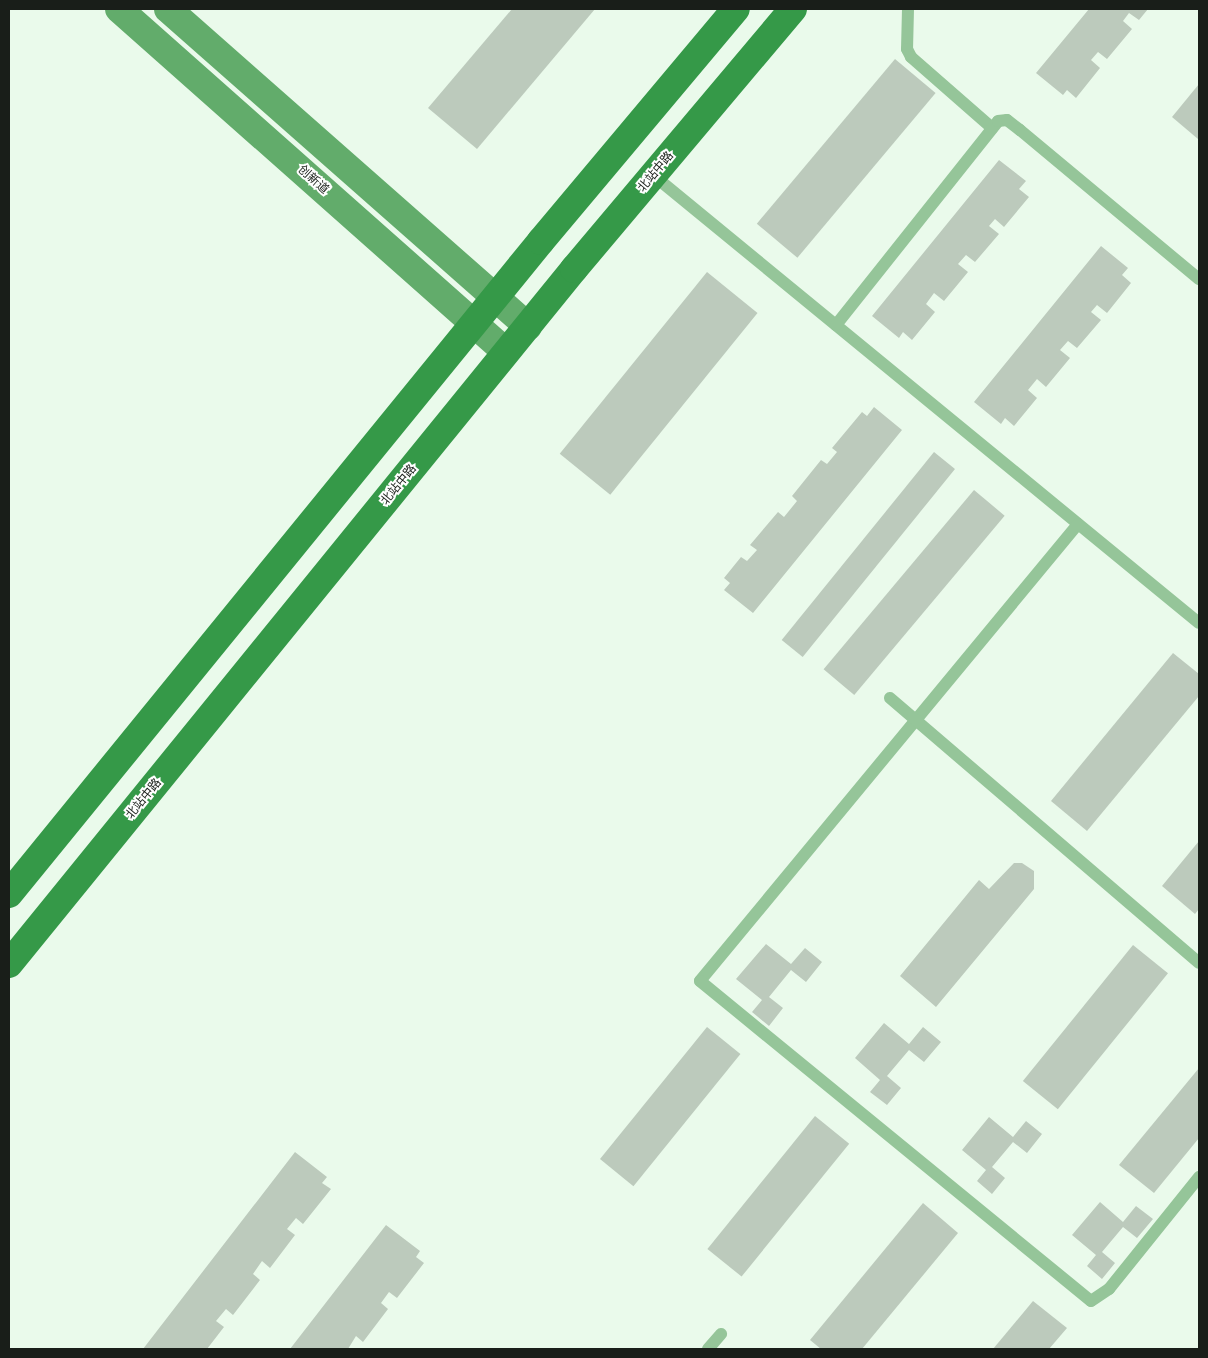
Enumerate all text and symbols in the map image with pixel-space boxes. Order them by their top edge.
street label: 北站中路 [635,149,677,195]
street label: 创新道 [295,163,331,197]
street label: 北站中路 [378,462,420,508]
street label: 北站中路 [123,776,165,822]

